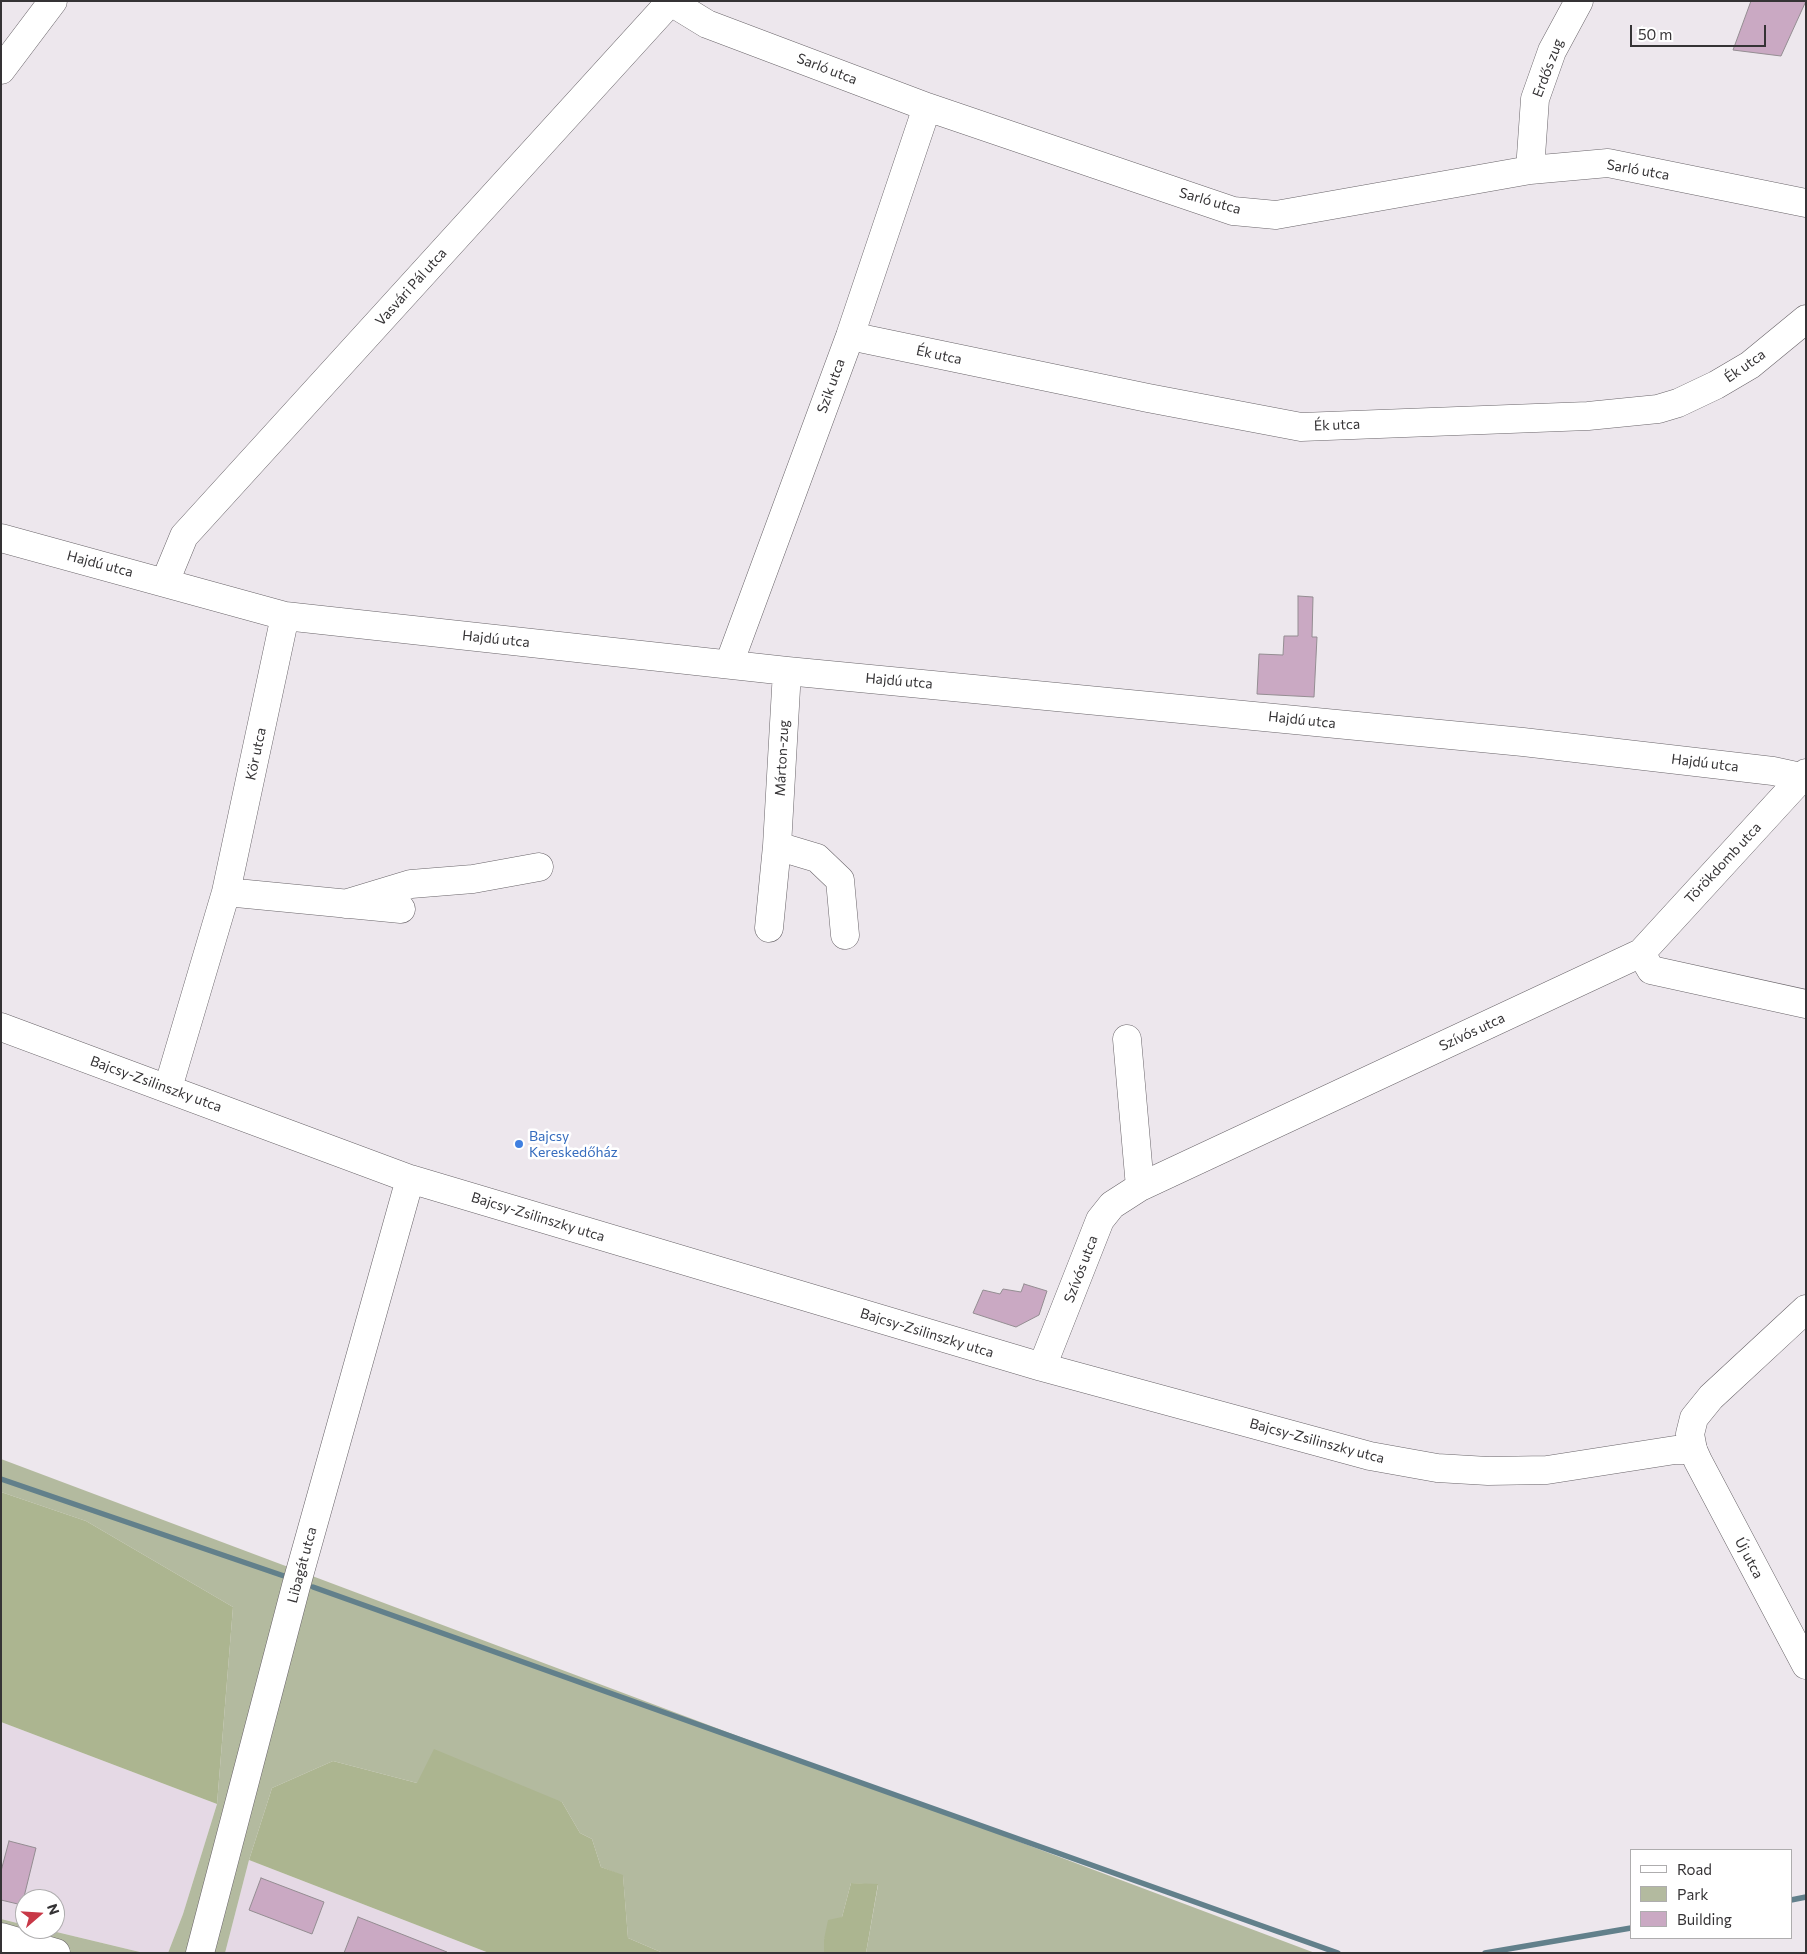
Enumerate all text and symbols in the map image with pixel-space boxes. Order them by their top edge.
scale bar [1632,15,1768,47]
text: 50 m [1638,25,1672,43]
street label: Erdős zug [1529,36,1567,100]
street label: Sarló utca [794,50,860,88]
street label: Sarló utca [1605,156,1671,184]
street label: Sarló utca [1177,184,1243,218]
street label: Vasvári Pál utca [372,245,450,329]
street label: Ék utca [915,342,963,368]
street label: Ék utca [1721,346,1769,386]
street label: Szik utca [813,356,849,416]
street label: Ék utca [1314,416,1360,434]
street label: Hajdú utca [65,547,135,581]
street label: Hajdú utca [461,627,531,651]
street label: Hajdú utca [865,670,933,692]
street label: Hajdú utca [1267,708,1337,732]
street label: Márton-zug [772,719,792,797]
street label: Kör utca [242,726,270,782]
street label: Hajdú utca [1670,751,1740,775]
street label: Törökdomb utca [1681,819,1765,907]
street label: Szívós utca [1436,1009,1508,1055]
street label: Bajcsy-Zsilinszky utca [88,1052,224,1116]
place label: Bajcsy Kereskedőház [529,1128,618,1160]
marker: Bajcsy Kereskedőház [513,1138,525,1150]
street label: Bajcsy-Zsilinszky utca [469,1189,607,1245]
street label: Szívós utca [1060,1233,1102,1305]
street label: Bajcsy-Zsilinszky utca [858,1305,996,1361]
street label: Bajcsy-Zsilinszky utca [1248,1415,1386,1467]
street label: Libagát utca [284,1525,320,1605]
street label: Új utca [1731,1535,1767,1581]
legend [1630,1849,1792,1939]
text: Road [1677,1860,1712,1878]
text: Park [1677,1885,1708,1903]
north arrow [15,1889,65,1939]
text: N [44,1902,63,1917]
text: Building [1677,1910,1732,1928]

